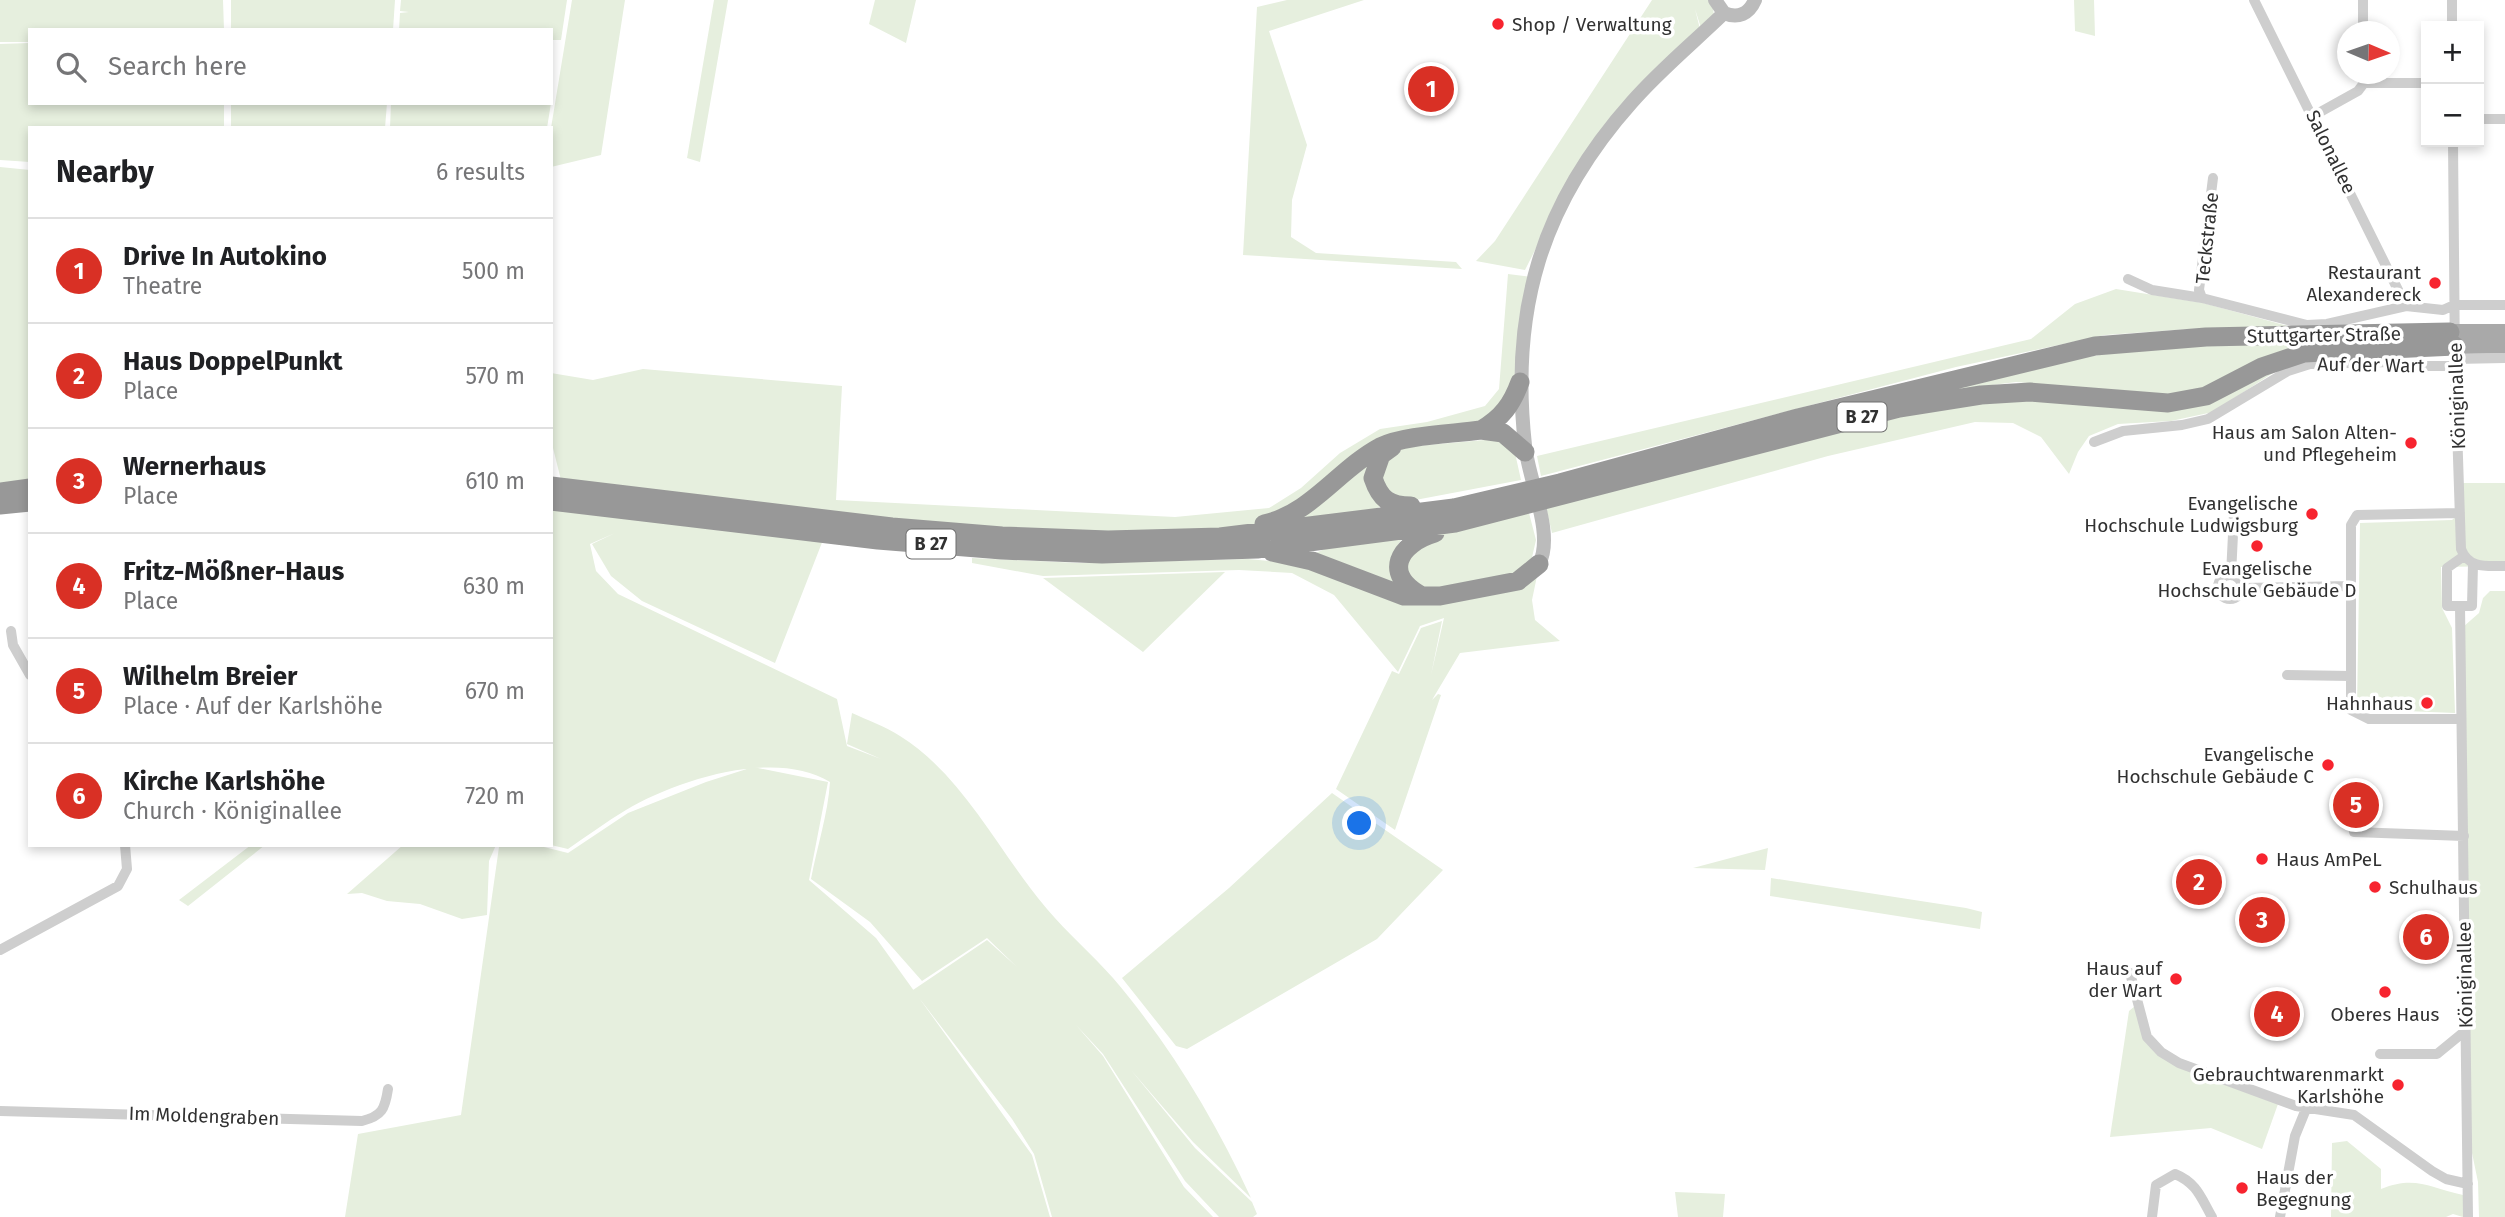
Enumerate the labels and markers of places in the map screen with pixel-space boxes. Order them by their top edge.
place label: Shop / Verwaltung [1512,13,1672,36]
marker: Shop / Verwaltung [1490,16,1506,32]
pin: 1 [1408,63,1454,115]
place label: Restaurant Alexandereck [2306,261,2421,306]
marker: Restaurant Alexandereck [2427,275,2443,291]
place label: Haus am Salon Alten- und Pflegeheim [2212,421,2397,466]
marker: Haus am Salon Alten- und Pflegeheim [2403,435,2419,451]
place label: Evangelische Hochschule Ludwigsburg [2084,492,2298,537]
marker: Evangelische Hochschule Ludwigsburg [2304,506,2320,522]
marker: Evangelische Hochschule Gebäude D [2249,538,2265,554]
place label: Evangelische Hochschule Gebäude D [2157,557,2357,602]
place label: Hahnhaus [2326,692,2413,715]
marker: Hahnhaus [2419,695,2435,711]
place label: Evangelische Hochschule Gebäude C [2117,743,2314,788]
marker: Evangelische Hochschule Gebäude C [2320,757,2336,773]
pin: 5 [2333,779,2379,831]
place label: Haus AmPeL [2276,848,2382,871]
marker: Haus AmPeL [2254,851,2270,867]
pin: 2 [2176,856,2222,908]
place label: Schulhaus [2389,876,2478,899]
marker: Schulhaus [2367,879,2383,895]
pin: 3 [2239,894,2285,946]
pin: 6 [2403,911,2449,963]
place label: Haus auf der Wart [2086,957,2164,1002]
marker: Haus auf der Wart [2168,971,2184,987]
marker: Oberes Haus [2377,984,2393,1000]
pin: 4 [2254,988,2300,1040]
place label: Oberes Haus [2330,1003,2440,1026]
place label: Gebrauchtwarenmarkt Karlshöhe [2193,1063,2384,1108]
marker: Gebrauchtwarenmarkt Karlshöhe [2390,1077,2406,1093]
place label: Haus der Begegnung [2256,1166,2351,1211]
marker: Haus der Begegnung [2234,1180,2250,1196]

